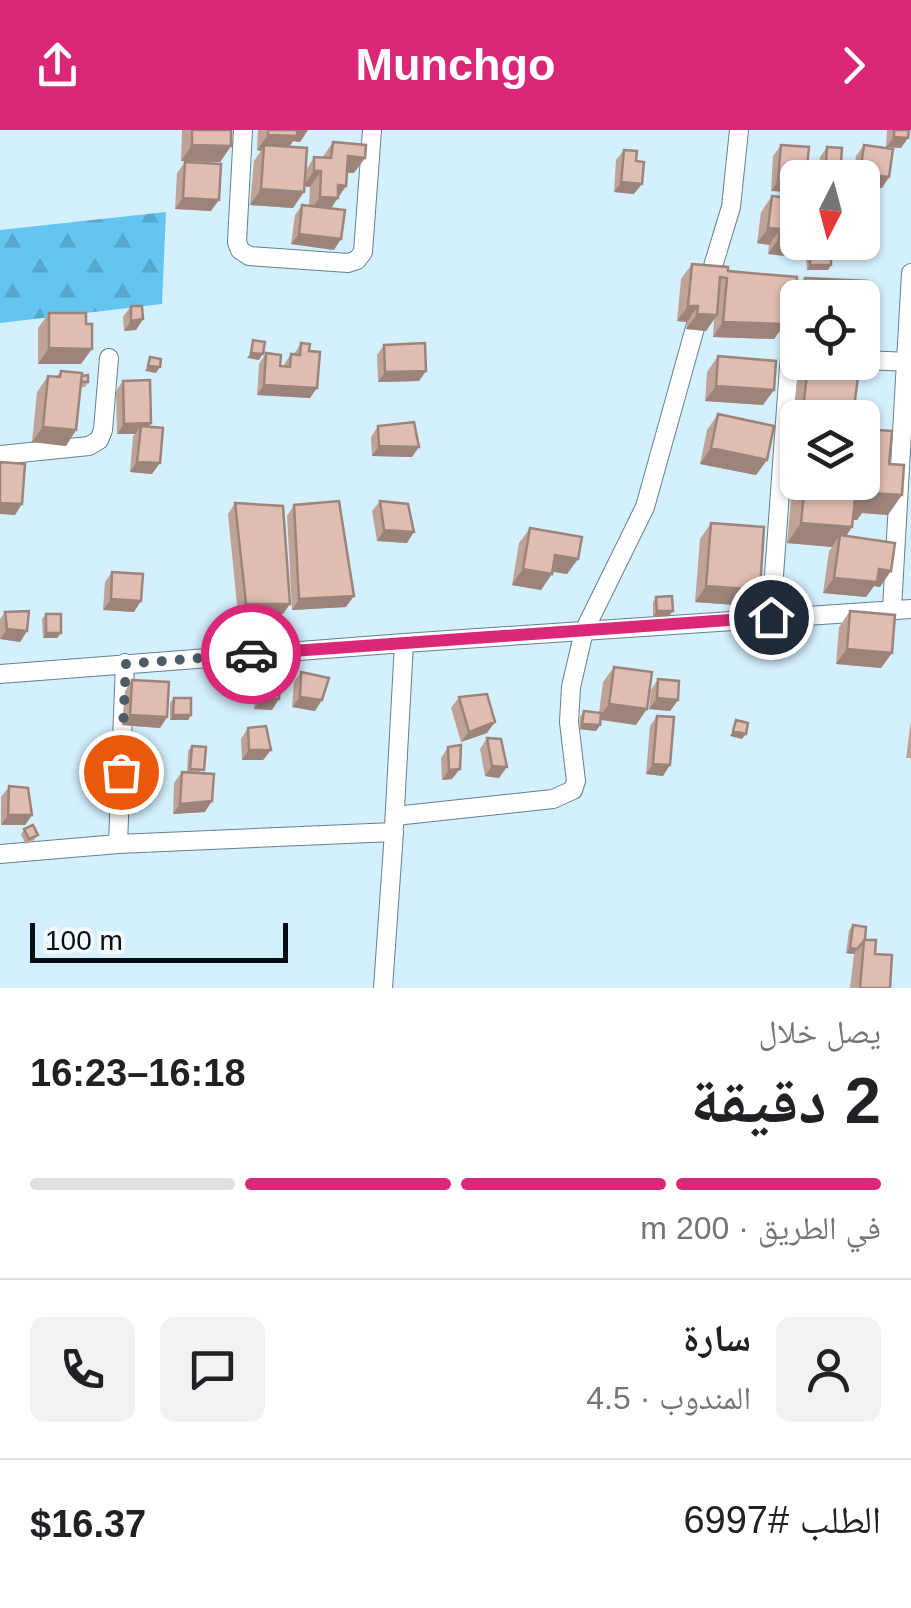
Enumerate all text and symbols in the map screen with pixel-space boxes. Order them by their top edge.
icon: share [30,38,85,93]
icon: forward [826,38,881,93]
text: Munchgo [356,39,555,90]
north arrow [780,160,880,260]
map controls [780,160,880,500]
button: locate [780,280,880,380]
button: layers [780,400,880,500]
pin [729,575,814,660]
icon: home [744,590,799,645]
courier [201,604,301,704]
icon: car [224,627,279,682]
pin [79,730,164,815]
icon: bag [94,745,149,800]
scale bar [30,918,288,963]
text: 100 m [45,925,123,956]
text: يصل خلال [758,1014,881,1050]
text: 16:18–16:23 [30,1052,246,1094]
text: 2 دقيقة [690,1064,881,1137]
text: في الطريق · 200 m [640,1210,881,1246]
button: phone [30,1317,135,1422]
button: chat [160,1317,265,1422]
text: سارة [683,1317,751,1359]
button: person [776,1317,881,1422]
text: المندوب · 4.5 [586,1380,751,1416]
text: الطلب #6997 [683,1499,881,1541]
text: $16.37 [30,1503,146,1545]

